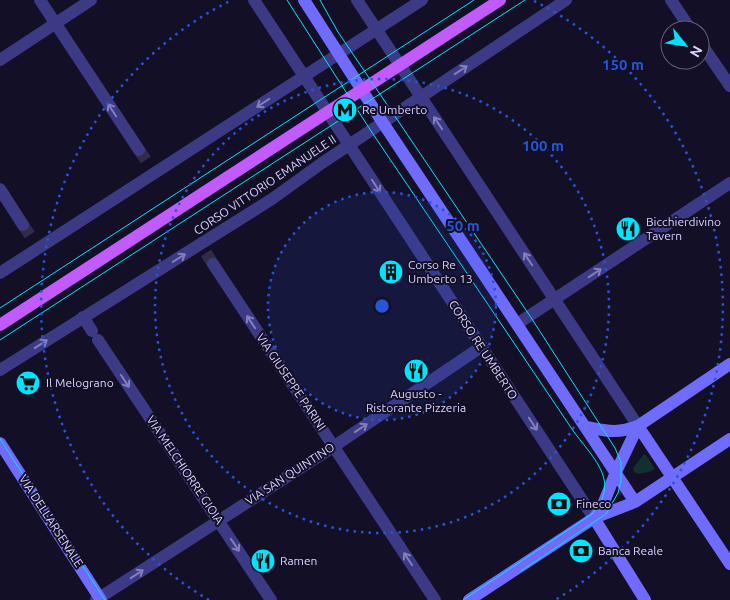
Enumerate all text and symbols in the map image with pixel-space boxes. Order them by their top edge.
north arrow [660,20,710,70]
text: N [687,43,706,60]
text: 150 m [602,56,644,73]
one-way arrow [454,65,468,75]
metro station icon: Re Umberto [332,97,358,123]
one-way arrow [256,98,270,108]
one-way arrow [107,103,117,117]
place label: Re Umberto [362,103,427,116]
one-way arrow [433,117,443,131]
street label: CORSO VITTORIO EMANUELE II [191,132,338,237]
text: 100 m [522,137,564,154]
one-way arrow [371,179,381,193]
place label: Bicchierdivino Tavern [646,215,721,242]
restaurant icon: Bicchierdivino Tavern [615,216,641,242]
text: 50 m [446,217,480,234]
one-way arrow [171,252,185,262]
one-way arrow [523,252,533,266]
place label: Corso Re Umberto 13 [408,258,473,285]
building icon: Corso Re Umberto 13 [378,259,404,285]
one-way arrow [588,267,602,277]
centre of rings [373,297,391,315]
street label: CORSO RE UMBERTO [446,298,520,402]
one-way arrow [245,315,256,329]
street label: VIA GIUSEPPE PARINI [254,331,329,433]
one-way arrow [34,339,48,350]
restaurant icon: Augusto - Ristorante Pizzeria [403,358,429,384]
supermarket icon: Il Melograno [15,370,41,396]
one-way arrow [120,374,130,388]
place label: Il Melograno [46,376,114,389]
place label: Augusto - Ristorante Pizzeria [366,387,466,414]
street label: VIA MELCHIORRE GIOIA [144,413,227,527]
one-way arrow [528,417,538,431]
one-way arrow [354,422,368,432]
street label: VIA SAN QUINTINO [243,440,337,507]
street label: VIA DELL'ARSENALE [17,472,86,569]
bank icon: Fineco [546,491,572,517]
place label: Fineco [576,497,611,510]
one-way arrow [230,538,240,552]
bank icon: Banca Reale [568,538,594,564]
place label: Banca Reale [598,544,663,557]
restaurant icon: Ramen [250,548,276,574]
one-way arrow [403,553,413,567]
place label: Ramen [280,554,317,567]
one-way arrow [130,568,144,578]

